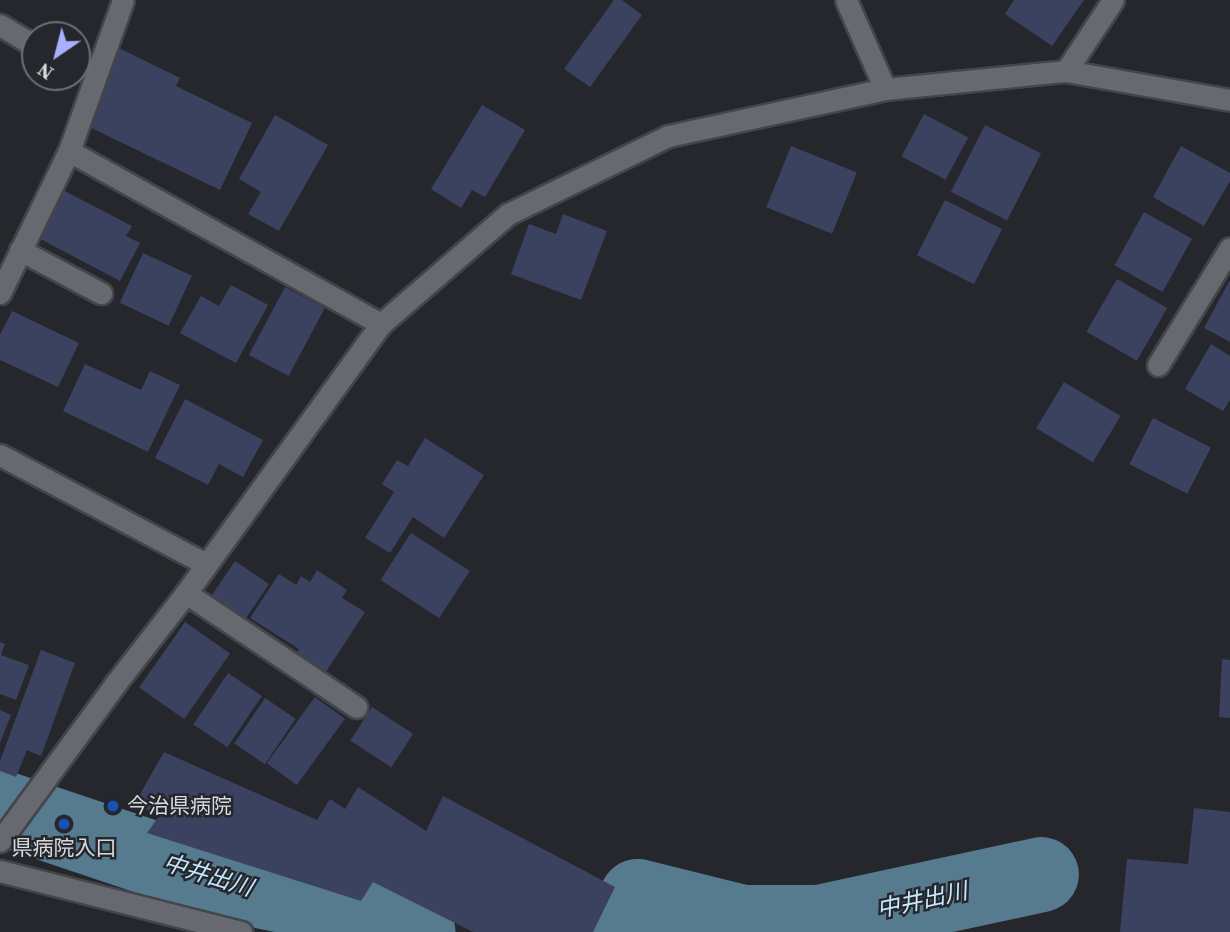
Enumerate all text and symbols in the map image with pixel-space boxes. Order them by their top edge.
north arrow [21,21,91,91]
text: N [32,57,58,86]
place label: 今治県病院 [127,793,232,819]
marker: 今治県病院 [105,798,121,814]
marker: 県病院入口 [56,816,72,832]
place label: 県病院入口 [12,835,116,861]
water label: 中井出川 [160,848,256,902]
water label: 中井出川 [874,877,970,923]

